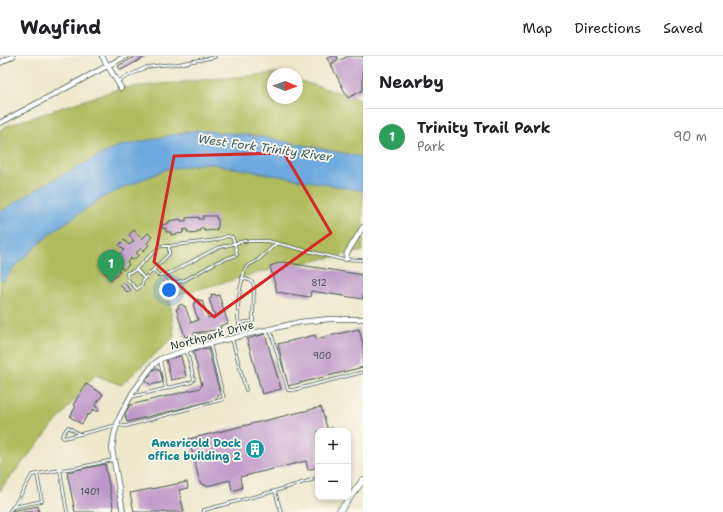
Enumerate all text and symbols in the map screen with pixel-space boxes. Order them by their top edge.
text: Wayfind [20,15,101,40]
text: Map [523,19,553,37]
text: Directions [575,19,641,37]
text: Saved [663,19,703,37]
north arrow [267,68,303,104]
text: Nearby [379,71,444,93]
text: Trinity Trail Park [417,118,551,138]
text: 1 [389,128,395,145]
text: 90 m [673,128,707,145]
water label: West Fork Trinity River [197,131,333,165]
text: Park [417,138,445,155]
pin: 1 [98,250,124,283]
house number: 812 [311,277,327,289]
your location [159,280,179,300]
street label: Northpark Drive [169,317,255,354]
house number: 900 [313,350,331,362]
map controls [315,428,351,500]
button: + [315,428,351,464]
place label: Americold Dock office building 2 [148,436,241,464]
building icon: Americold Dock office building 2 [244,438,266,460]
button: − [315,464,351,500]
house number: 1401 [80,486,100,498]

